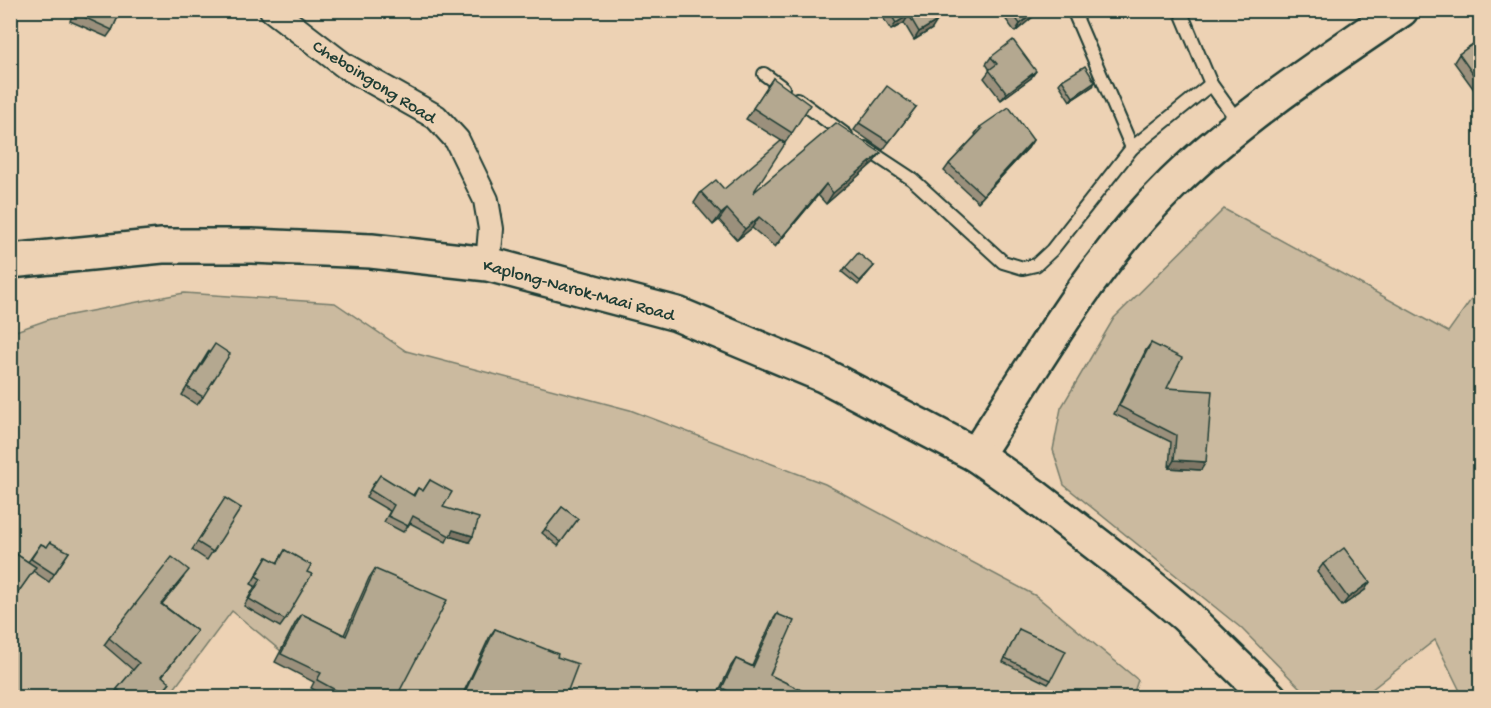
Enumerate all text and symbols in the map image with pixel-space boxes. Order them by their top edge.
street label: Cheboingong Road [308,37,441,130]
street label: Kaplong-Narok-Maai Road [480,256,678,328]

